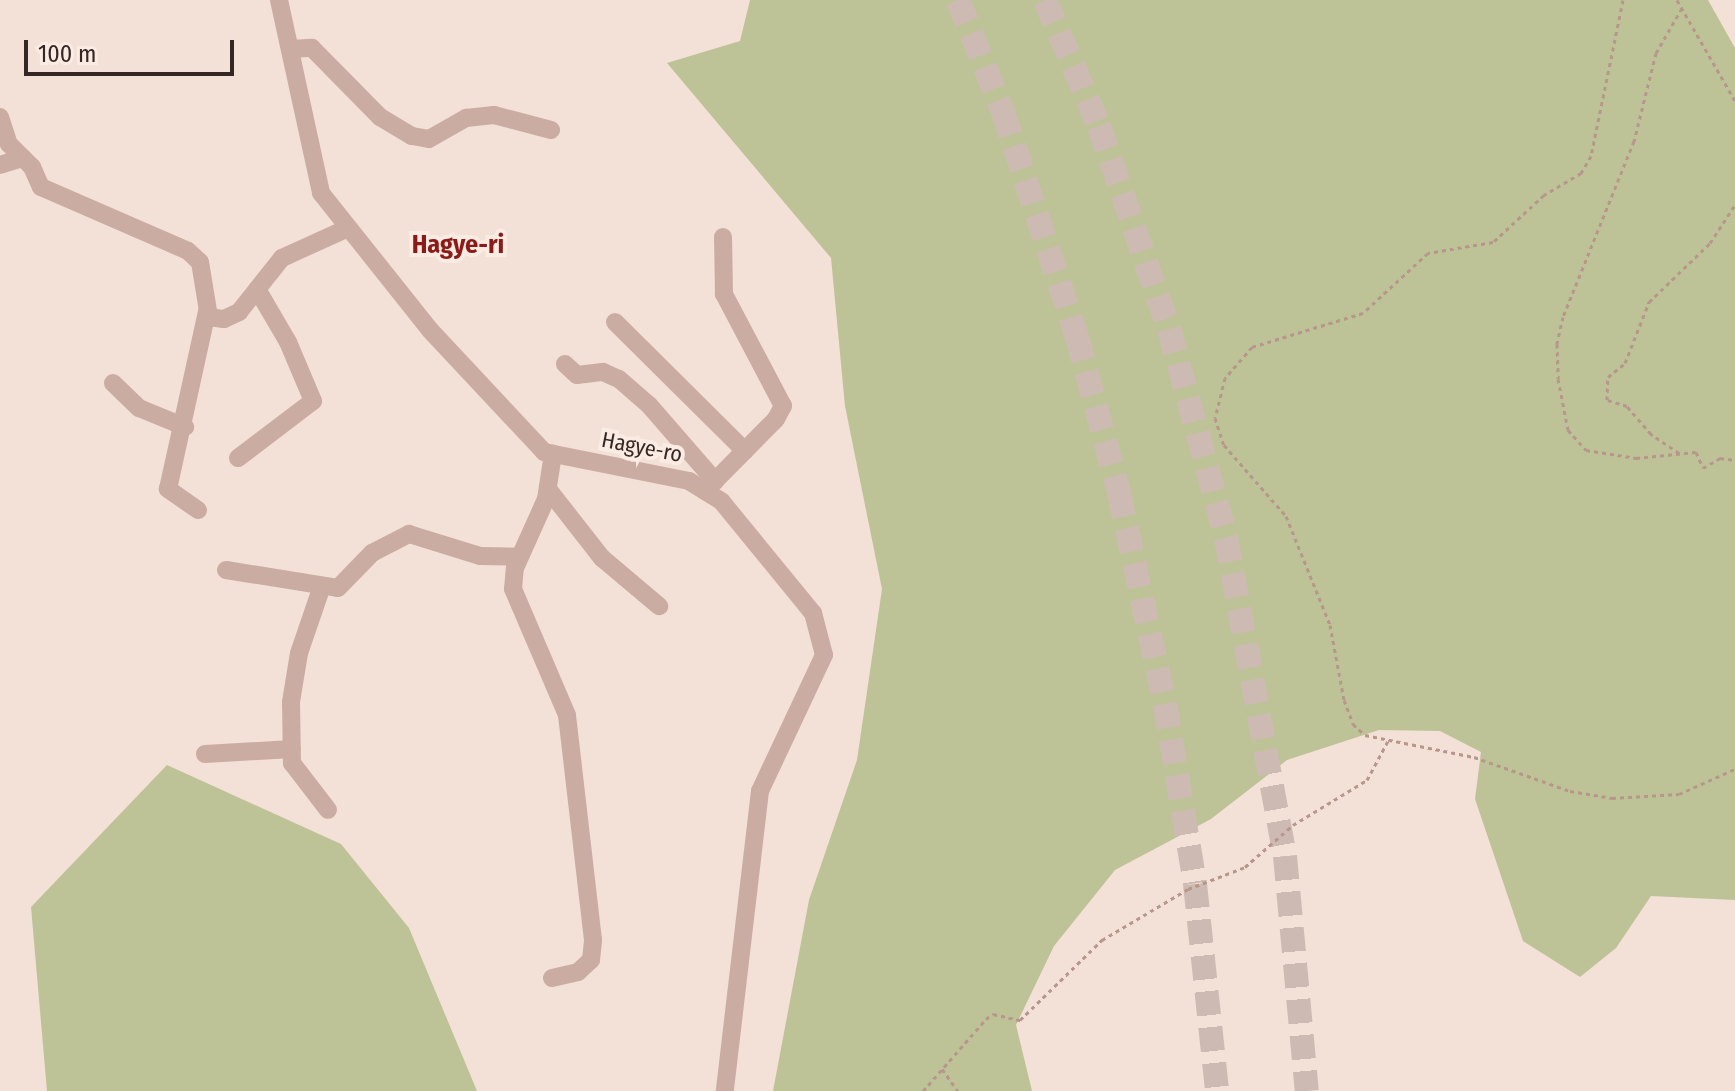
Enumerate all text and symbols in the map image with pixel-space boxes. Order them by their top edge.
scale bar [28,24,238,74]
text: 100 m [38,40,96,68]
district label: Hagye-ri [412,229,504,261]
street label: Hagye-ro [599,426,685,468]

